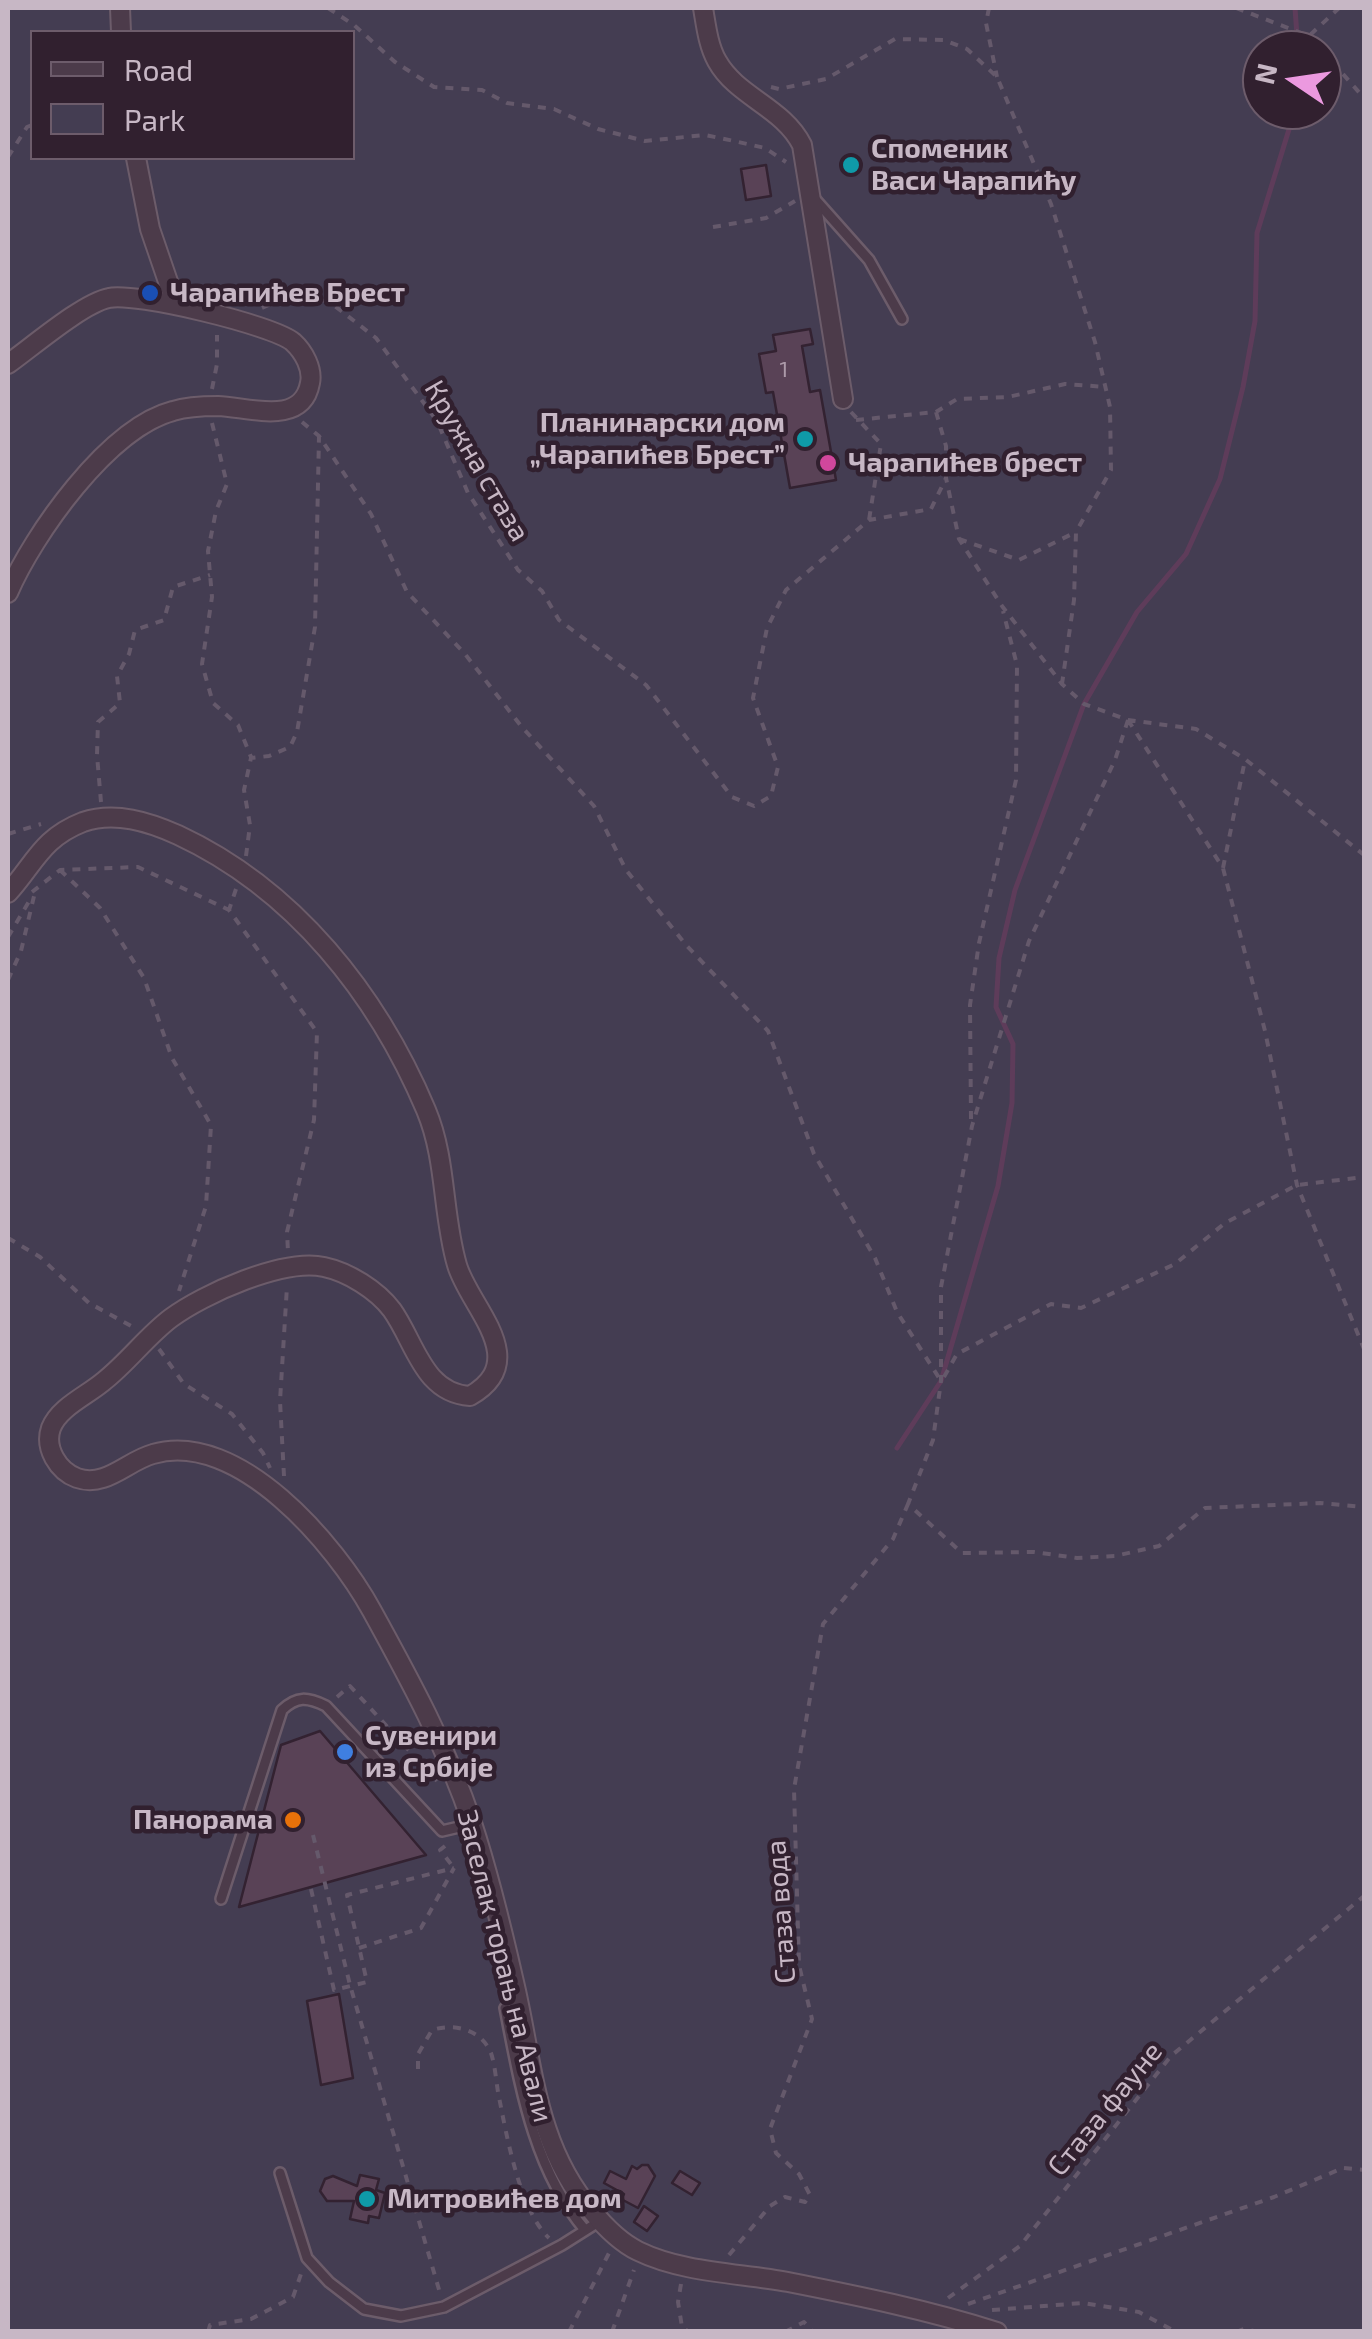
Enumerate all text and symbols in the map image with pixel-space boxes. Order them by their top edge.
legend [30,30,355,160]
north arrow [1242,30,1342,130]
text: Road [124,51,193,87]
text: N [1246,60,1284,87]
text: Park [124,101,185,137]
place label: Споменик Васи Чарапићу [871,132,1076,198]
marker: Споменик Васи Чарапићу [840,154,862,176]
place label: Чарапићев Брест [170,276,405,310]
marker: Чарапићев Брест [139,282,161,304]
house number: 1 [780,357,788,383]
street label: Кружна стаза [417,375,537,547]
place label: Планинарски дом „Чарапићев Брест” [530,406,785,472]
marker: Планинарски дом „Чарапићев Брест” [794,428,816,450]
place label: Чарапићев брест [848,446,1082,480]
marker: Чарапићев брест [817,452,839,474]
place label: Сувенири из Србије [365,1719,497,1785]
marker: Сувенири из Србије [334,1741,356,1763]
place label: Панорама [133,1803,273,1837]
street label: Заселак торањ на Авали [450,1806,560,2126]
marker: Панорама [282,1809,304,1831]
street label: Стаза вода [759,1839,803,1985]
street label: Стаза фауне [1041,2035,1169,2183]
place label: Митровићев дом [387,2182,622,2216]
marker: Митровићев дом [356,2188,378,2210]

